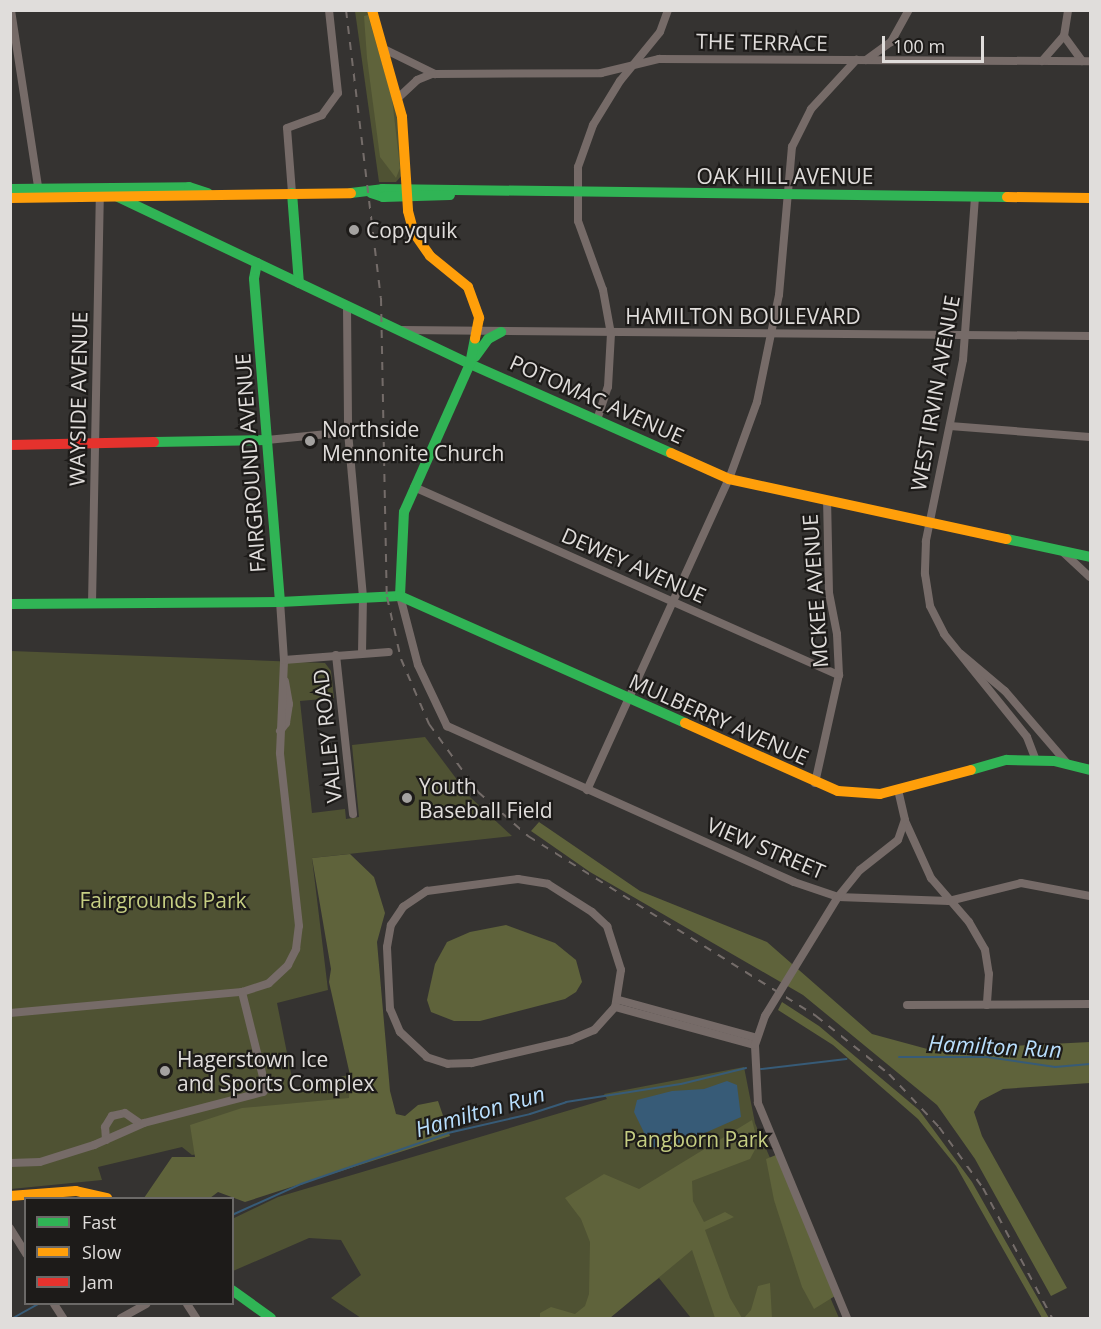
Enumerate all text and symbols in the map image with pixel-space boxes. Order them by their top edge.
scale bar [885,24,987,62]
street label: THE TERRACE [696,28,828,56]
text: 100 m [893,34,945,58]
street label: OAK HILL AVENUE [697,163,873,189]
place label: Copyquik [366,217,457,243]
marker: Copyquik [347,223,361,237]
street label: WEST IRVIN AVENUE [905,293,965,493]
street label: HAMILTON BOULEVARD [625,303,861,329]
street label: WAYSIDE AVENUE [64,312,92,486]
street label: POTOMAC AVENUE [506,349,688,449]
street label: FAIRGROUND AVENUE [230,353,270,573]
place label: Northside Mennonite Church [322,416,504,466]
marker: Northside Mennonite Church [303,434,317,448]
street label: MCKEE AVENUE [797,513,833,669]
street label: DEWEY AVENUE [558,522,710,608]
street label: VALLEY ROAD [307,668,347,804]
street label: MULBERRY AVENUE [625,668,813,770]
place label: Youth Baseball Field [419,773,553,823]
marker: Youth Baseball Field [400,791,414,805]
street label: VIEW STREET [703,812,829,884]
park label: Fairgrounds Park [80,887,246,913]
water label: Hamilton Run [928,1029,1062,1063]
place label: Hagerstown Ice and Sports Complex [177,1046,375,1096]
marker: Hagerstown Ice and Sports Complex [158,1064,172,1078]
water label: Hamilton Run [412,1080,548,1142]
park label: Pangborn Park [624,1126,768,1152]
legend [24,1197,234,1305]
text: Fast [82,1210,116,1234]
text: Slow [82,1240,121,1264]
text: Jam [82,1270,114,1294]

